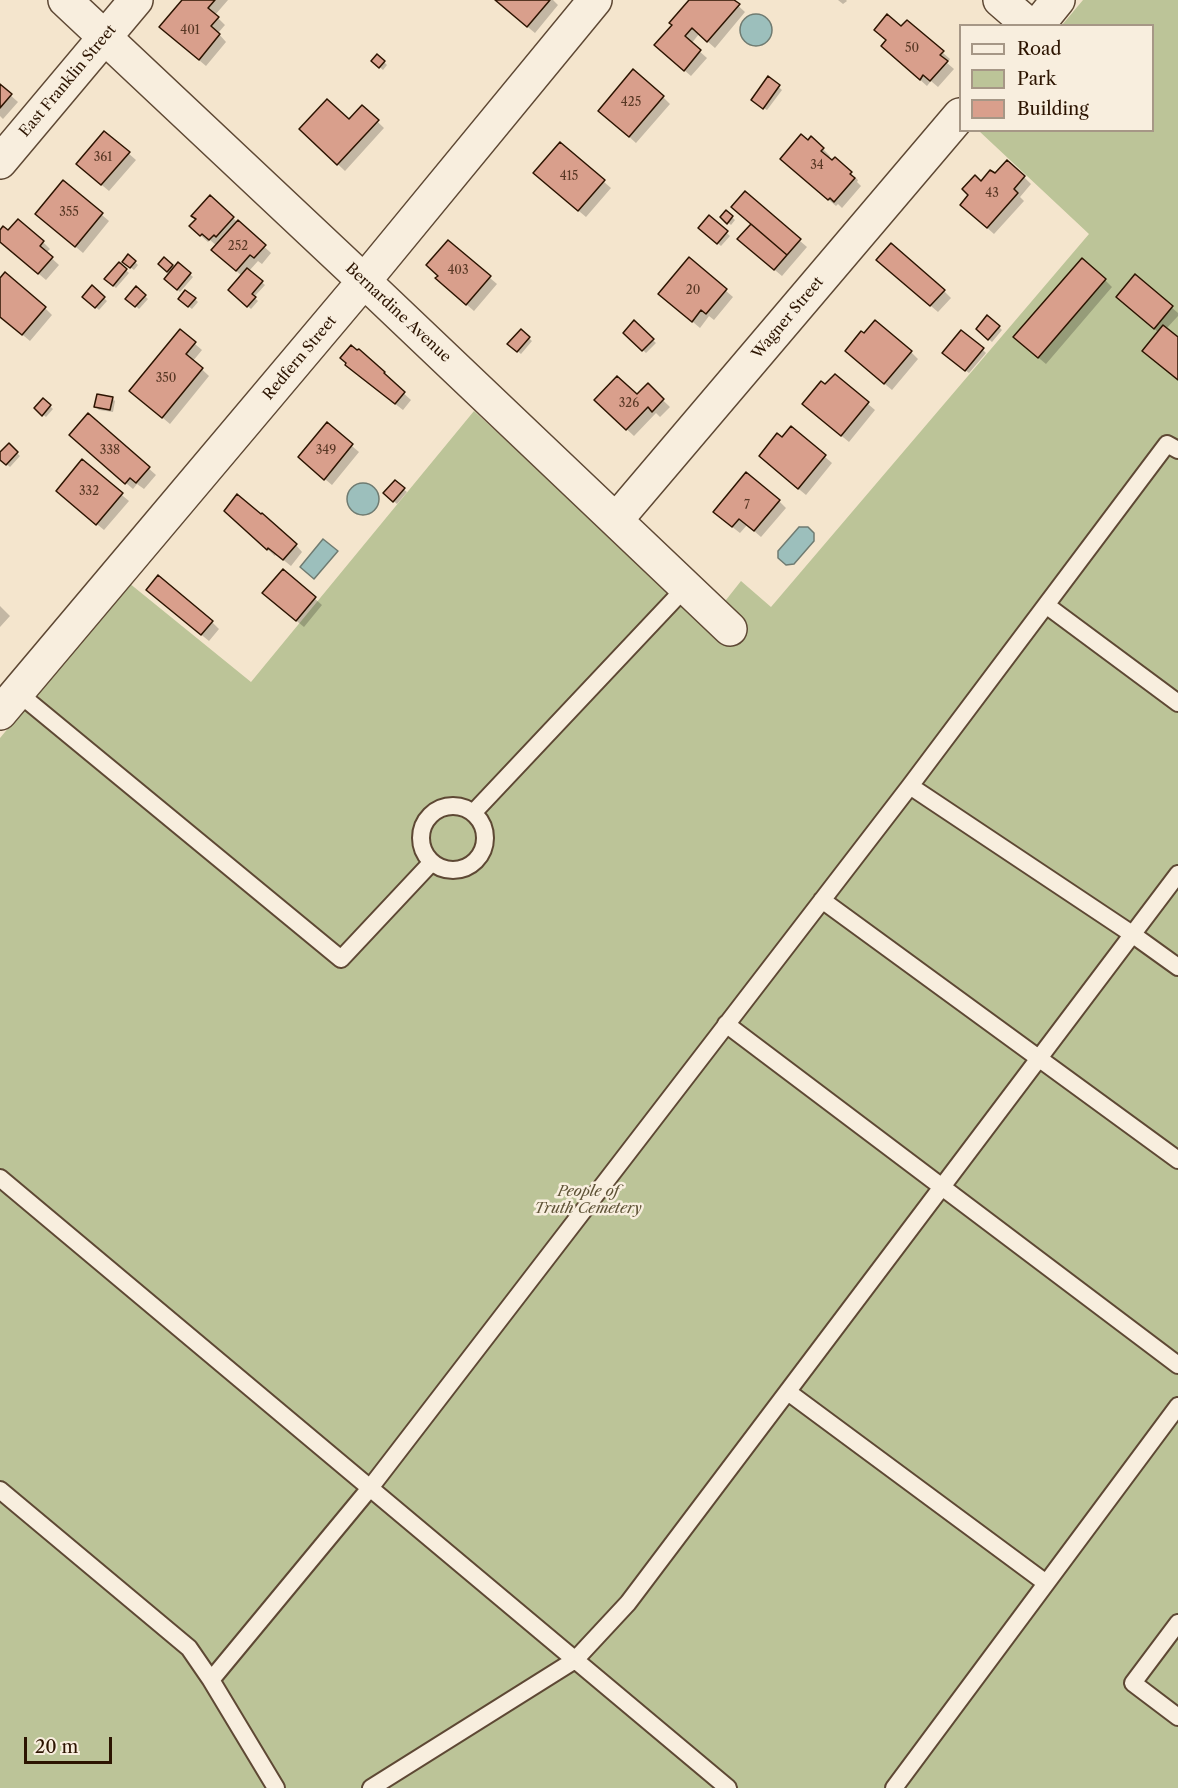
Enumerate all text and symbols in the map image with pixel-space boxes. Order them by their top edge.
street label: East Franklin Street [16,21,120,141]
house number: 401 [180,24,200,38]
legend [959,24,1154,132]
text: Road [1017,38,1062,60]
house number: 50 [905,42,919,56]
text: Park [1017,68,1056,90]
house number: 425 [621,96,641,110]
text: Building [1017,98,1089,120]
house number: 361 [94,151,112,165]
house number: 34 [810,159,824,173]
house number: 415 [560,170,578,184]
house number: 43 [985,187,999,201]
house number: 355 [59,206,79,220]
house number: 252 [228,240,248,254]
street label: Bernardine Avenue [342,260,454,366]
house number: 403 [447,264,469,278]
street label: Wagner Street [748,273,828,363]
house number: 20 [686,284,700,298]
street label: Redfern Street [260,312,340,404]
house number: 350 [156,372,176,386]
house number: 326 [619,397,639,411]
house number: 338 [100,444,120,458]
house number: 349 [316,444,336,458]
house number: 332 [79,485,99,499]
house number: 7 [744,499,750,513]
park label: People of Truth Cemetery [534,1183,642,1218]
scale bar [27,1725,116,1763]
text: 20 m [35,1736,78,1758]

